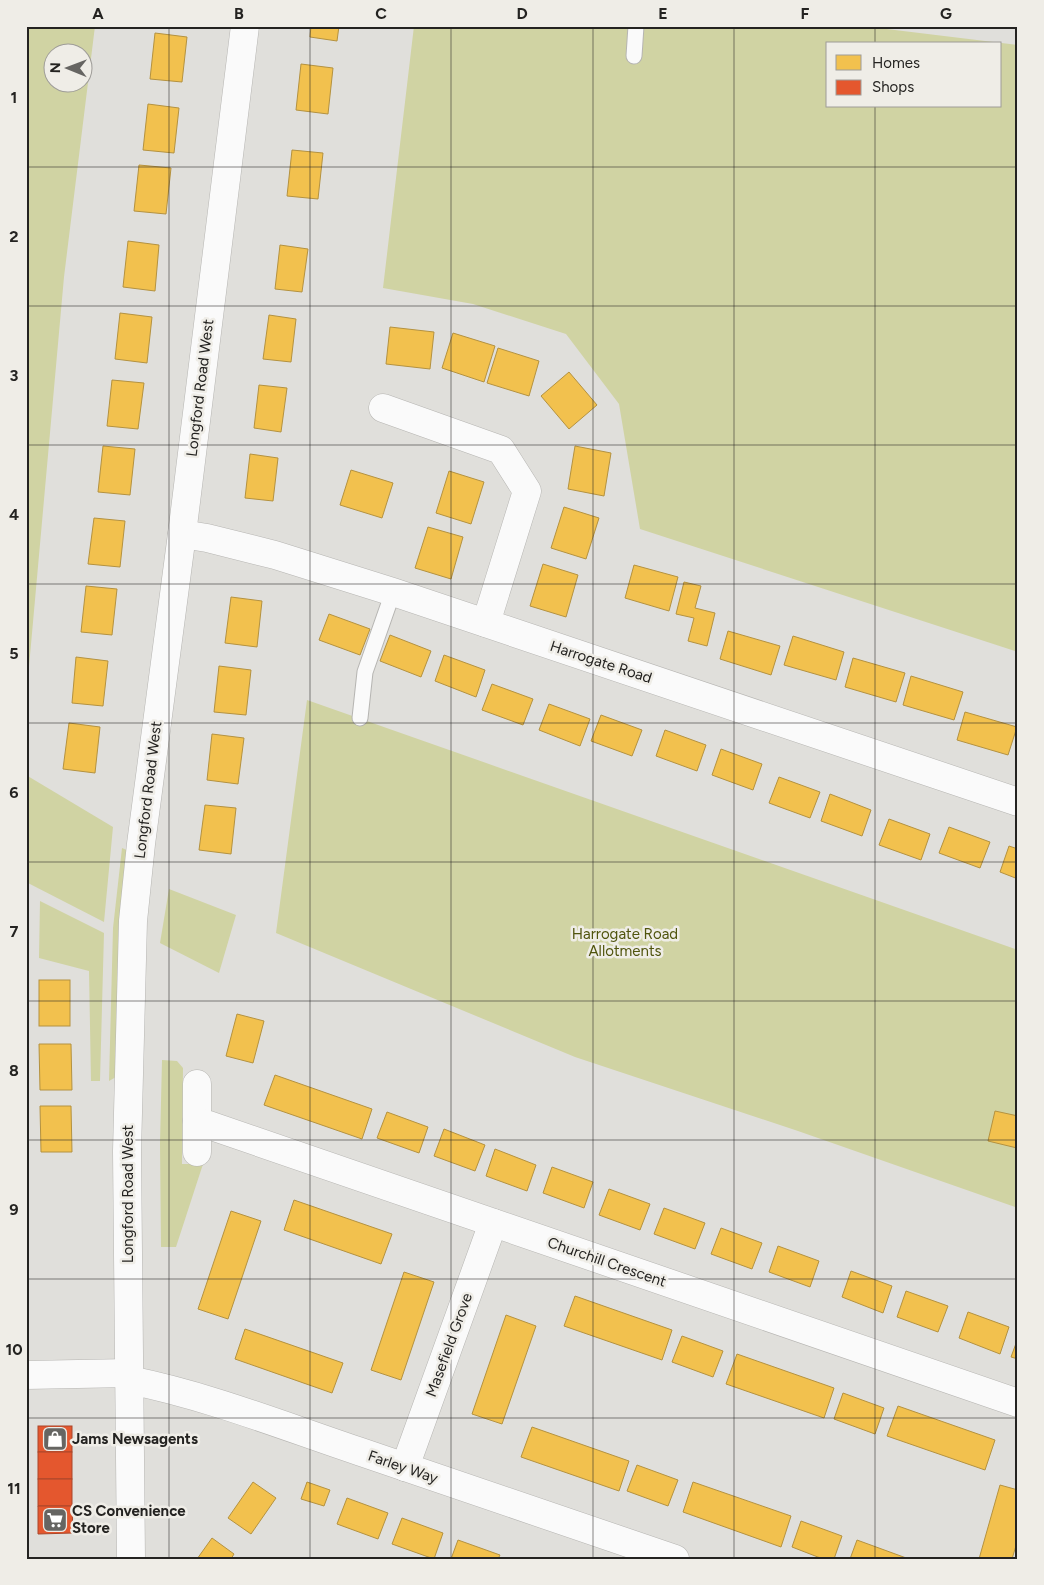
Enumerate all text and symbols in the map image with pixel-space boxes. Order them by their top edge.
text: A [92,4,104,23]
text: B [234,4,244,23]
text: C [375,4,387,23]
text: D [516,4,528,23]
text: E [658,4,668,23]
text: F [801,4,810,23]
text: G [940,4,952,23]
north arrow [42,42,92,92]
legend [826,42,1002,108]
text: Homes [872,54,920,72]
text: N [47,62,64,73]
text: Shops [872,78,914,96]
text: 1 [11,88,17,107]
text: 2 [9,227,19,246]
street label: Longford Road West [183,318,217,458]
text: 3 [10,366,19,385]
text: 4 [9,505,19,524]
street label: Harrogate Road [548,637,654,687]
text: 5 [9,644,19,663]
street label: Longford Road West [131,720,165,860]
text: 6 [9,783,19,802]
text: 7 [10,922,19,941]
park label: Harrogate Road Allotments [572,925,678,960]
text: 8 [9,1061,19,1080]
street label: Longford Road West [119,1125,137,1263]
text: 9 [9,1200,19,1219]
street label: Churchill Crescent [545,1233,669,1291]
street label: Masefield Grove [422,1291,476,1399]
text: 10 [5,1340,23,1359]
shop icon: Jams Newsagents [42,1426,68,1452]
place label: Jams Newsagents [72,1430,198,1448]
street label: Farley Way [366,1447,440,1487]
text: 11 [7,1479,21,1498]
place label: CS Convenience Store [72,1502,186,1537]
supermarket icon: CS Convenience Store [42,1507,68,1533]

